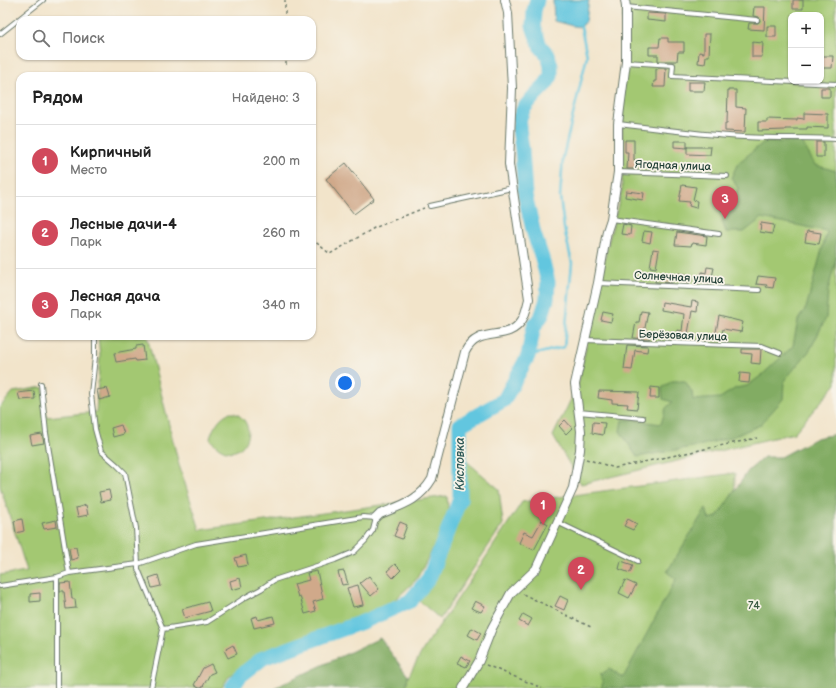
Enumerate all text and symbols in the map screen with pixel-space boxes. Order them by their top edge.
map controls [788,12,824,84]
button: + [788,12,824,48]
search box [16,16,316,60]
icon: search [30,27,52,49]
text: Поиск [62,29,105,48]
button: − [788,48,824,84]
text: Рядом [32,88,83,108]
text: Найдено: 3 [232,90,300,106]
text: Кирпичный [70,143,151,162]
text: 1 [42,153,48,169]
text: 200 m [263,153,300,169]
street label: Ягодная улица [635,158,712,173]
text: Место [70,162,107,178]
pin: 3 [712,186,738,219]
text: Лесные дачи-4 [70,215,177,234]
text: 2 [41,225,49,241]
text: 260 m [262,225,300,241]
text: Парк [70,234,102,250]
street label: Солнечная улица [634,269,725,286]
text: Лесная дача [70,287,160,306]
text: 3 [41,297,49,313]
text: 340 m [262,297,300,313]
text: Парк [70,306,102,322]
street label: Берёзовая улица [638,327,728,344]
your location [335,373,355,393]
water label: Кисловка [453,437,468,491]
pin: 1 [530,492,556,525]
pin: 2 [568,557,594,590]
park label: 74 [748,599,760,612]

